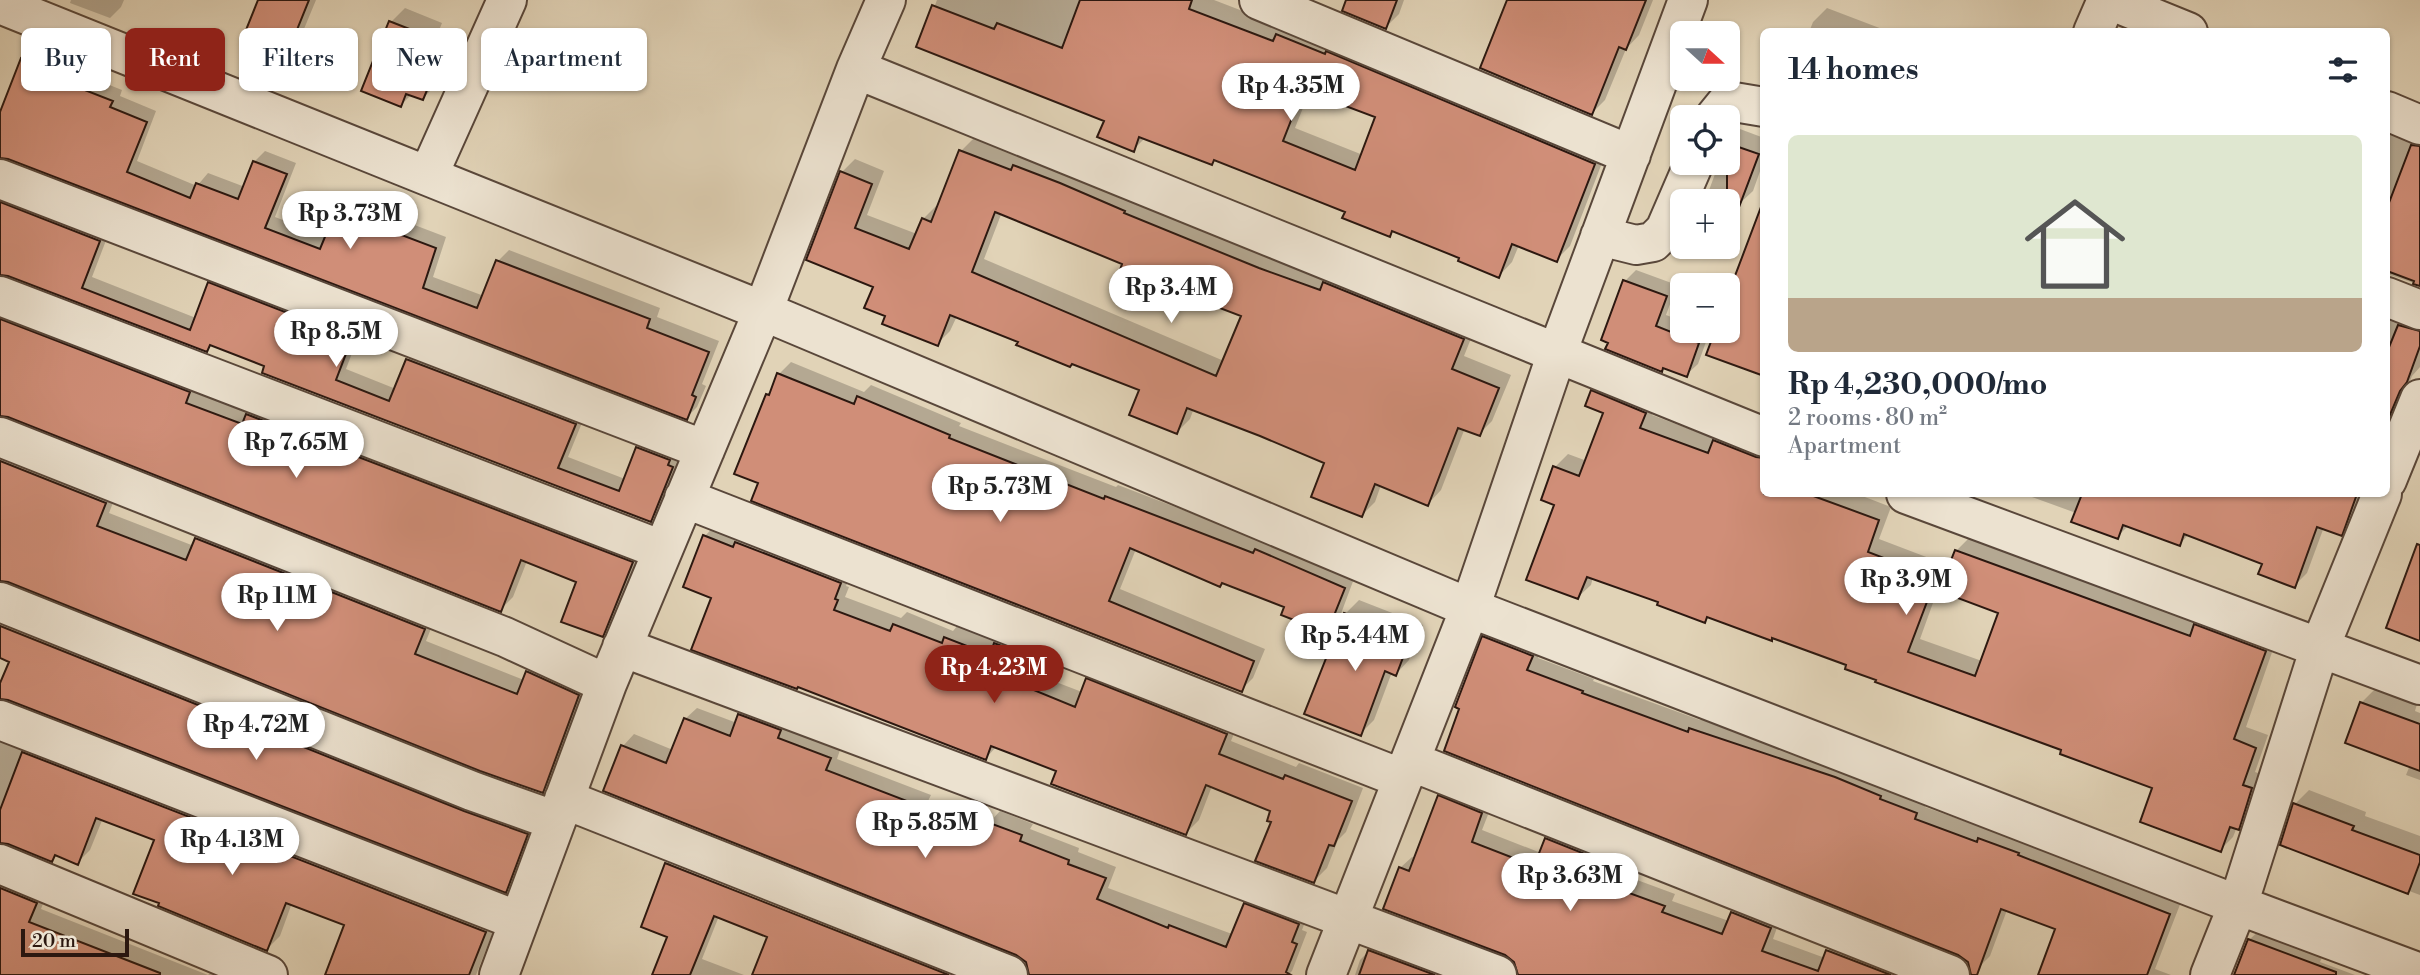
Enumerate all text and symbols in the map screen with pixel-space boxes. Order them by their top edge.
north arrow [1670,21,1740,91]
map controls [1670,21,1740,343]
chip: Buy [21,28,111,91]
chip: Rent [125,28,225,91]
chip: Filters [239,28,358,91]
chip: New [372,28,467,91]
chip: Apartment [481,28,647,91]
text: 14 homes [1788,51,1919,89]
icon: filters [2324,51,2362,89]
pin: Rp 4.35M [1219,64,1363,123]
text: Rp 4.35M [1238,72,1344,100]
button: locate [1670,105,1740,175]
icon: home [2012,181,2138,307]
button: + [1670,189,1740,259]
pin: Rp 3.73M [278,191,422,251]
text: Rp 3.73M [298,200,402,228]
pin: Rp 3.4M [1106,266,1236,325]
button: − [1670,273,1740,343]
text: Rp 3.4M [1125,274,1217,302]
pin: Rp 8.5M [271,310,401,369]
text: Rp 8.5M [290,318,382,346]
text: Rp 4,230,000/mo [1788,366,2047,404]
text: 2 rooms · 80 m² [1788,404,1947,432]
pin: Rp 7.65M [224,420,368,480]
text: Rp 7.65M [244,429,348,457]
text: Apartment [1788,432,1901,460]
pin: Rp 5.73M [928,464,1072,524]
text: Rp 5.73M [948,473,1052,501]
pin: Rp 3.9M [1841,558,1971,617]
text: Rp 3.9M [1860,566,1952,594]
pin: Rp 11M [220,574,334,633]
text: Rp 11M [237,582,317,610]
pin: Rp 5.44M [1283,614,1427,673]
text: Rp 5.44M [1301,622,1409,650]
pin: Rp 4.23M [922,646,1066,705]
text: Rp 4.23M [941,654,1047,682]
pin: Rp 4.72M [184,702,328,762]
text: Rp 4.72M [203,711,309,739]
pin: Rp 5.85M [853,800,997,860]
text: Rp 5.85M [872,809,978,837]
pin: Rp 4.13M [160,818,304,877]
text: Rp 4.13M [180,826,284,854]
pin: Rp 3.63M [1498,853,1642,913]
text: Rp 3.63M [1517,862,1623,890]
scale bar [21,926,130,958]
text: 20 m [32,929,76,953]

